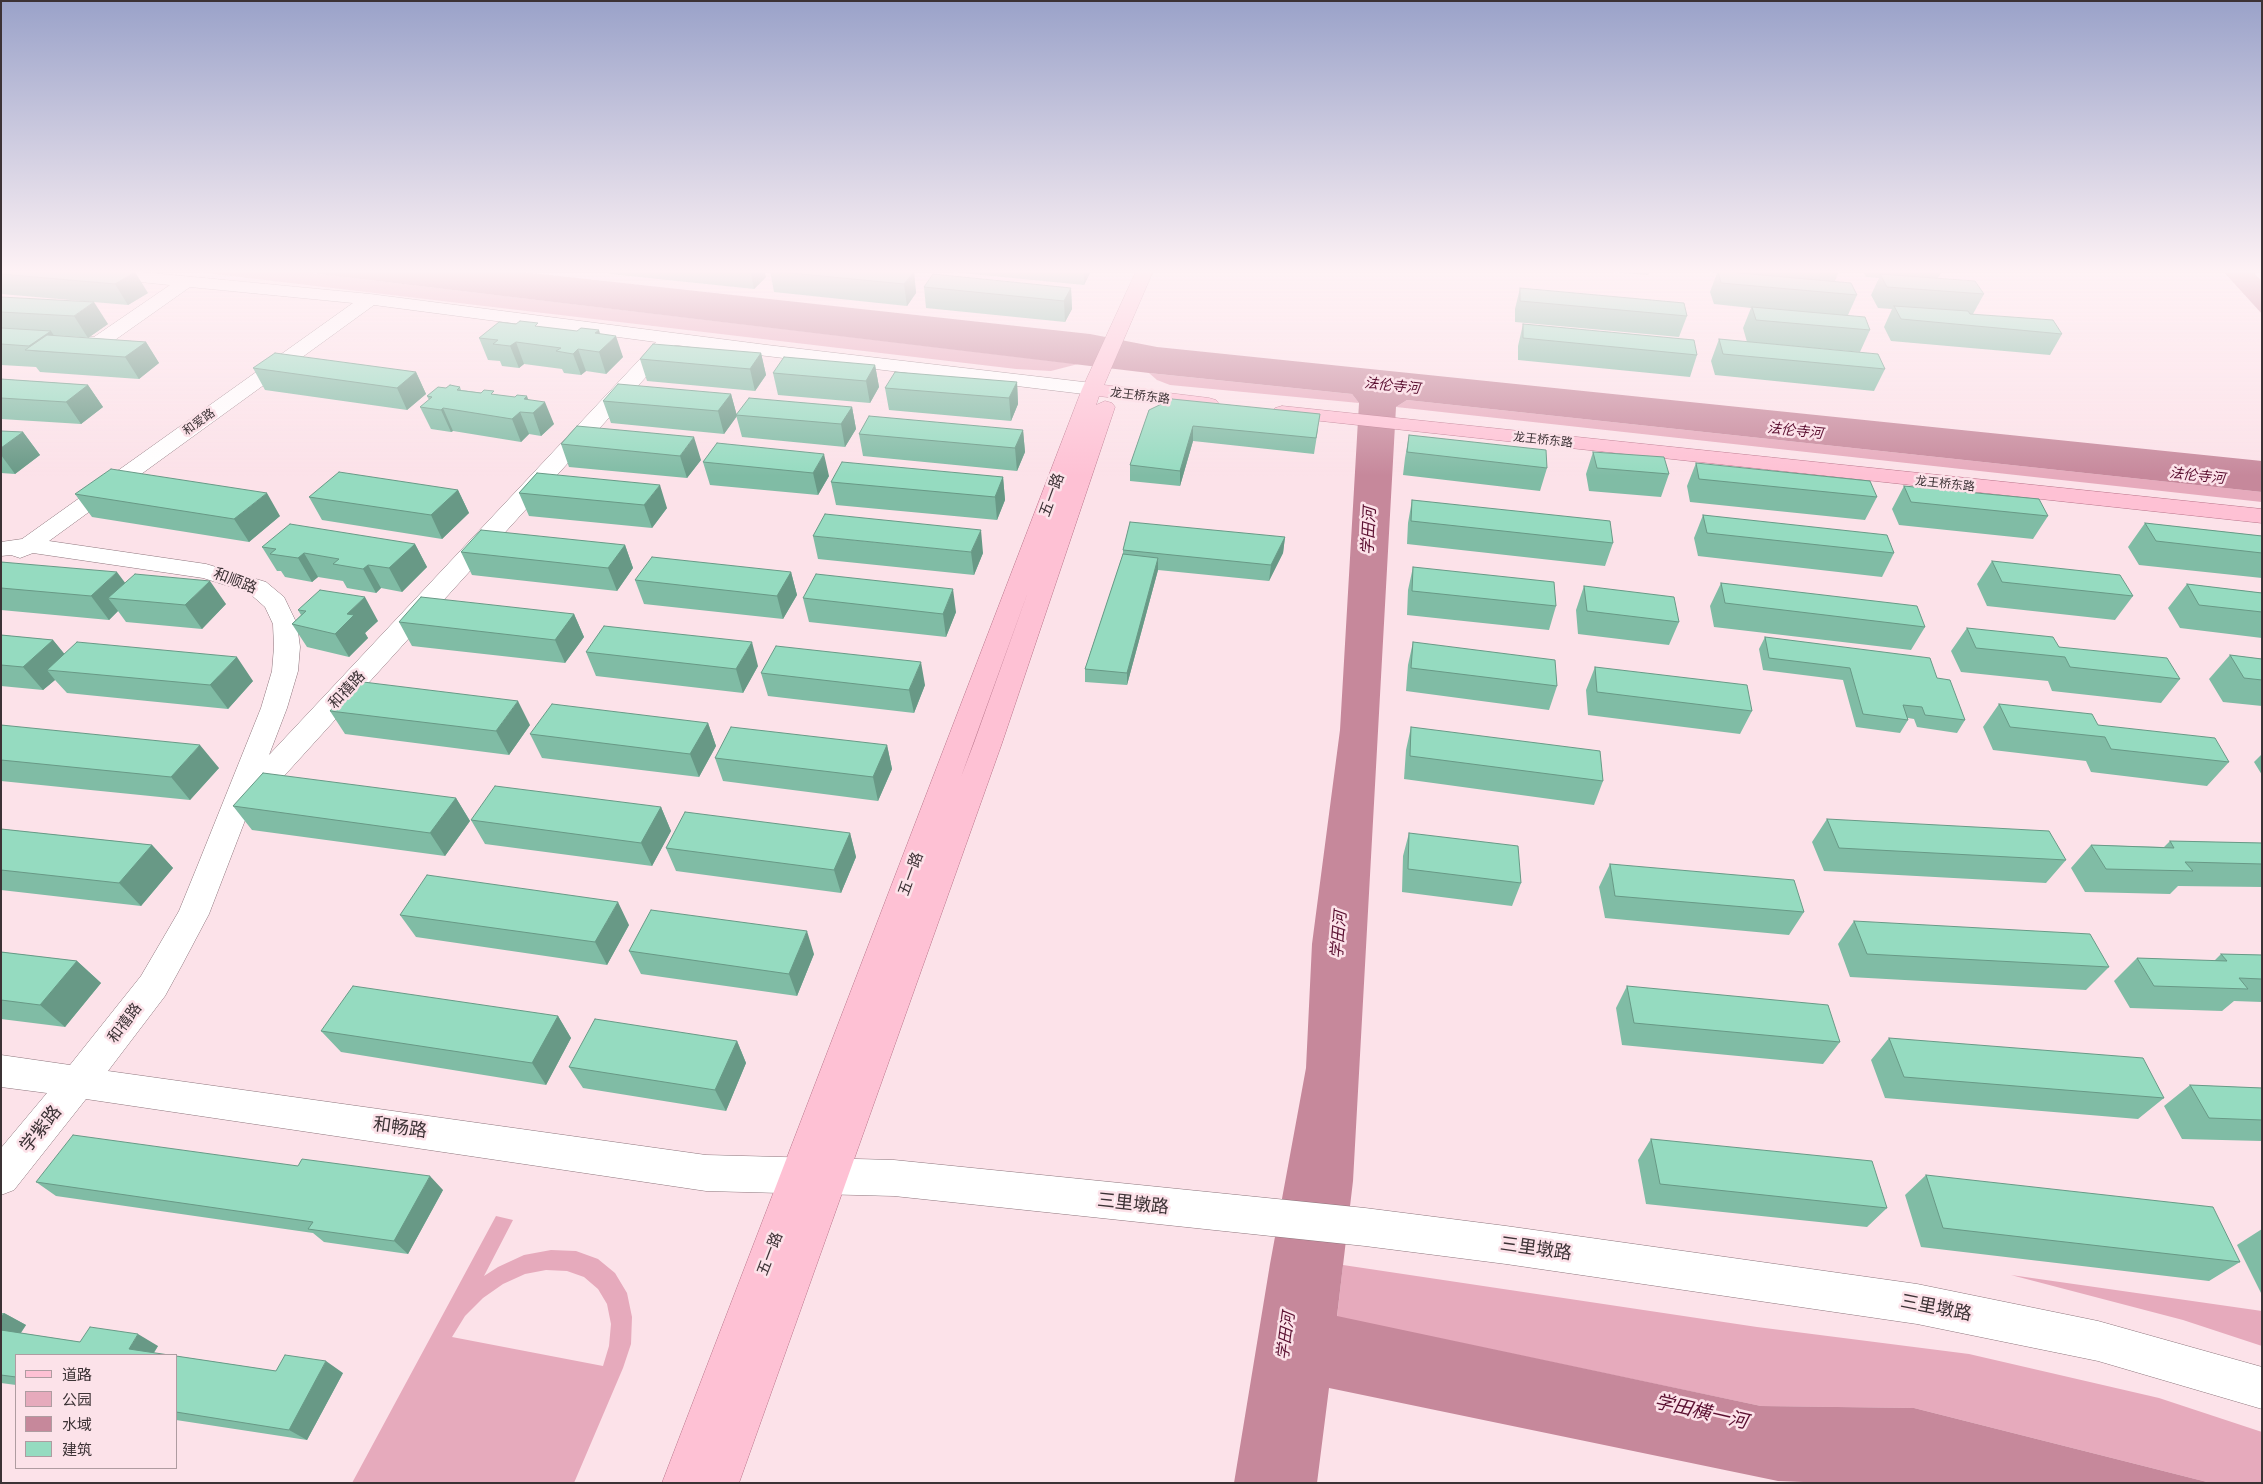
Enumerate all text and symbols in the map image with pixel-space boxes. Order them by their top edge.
water label: 法伦寺河 [1363,375,1421,397]
street label: 龙王桥东路 [1109,385,1171,407]
street label: 和爱路 [180,406,218,438]
water label: 法伦寺河 [1766,420,1824,442]
street label: 龙王桥东路 [1512,430,1574,450]
water label: 法伦寺河 [2168,465,2226,487]
street label: 五一路 [1036,471,1068,519]
street label: 龙王桥东路 [1914,474,1976,494]
water label: 学田河 [1358,507,1380,555]
street label: 和顺路 [211,565,259,597]
street label: 和禧路 [325,667,369,713]
street label: 五一路 [895,850,927,898]
water label: 学田河 [1327,910,1351,960]
street label: 和禧路 [104,1000,146,1046]
street label: 学紫路 [16,1101,66,1157]
street label: 和畅路 [372,1114,428,1142]
street label: 三里墩路 [1096,1189,1170,1219]
street label: 五一路 [754,1230,786,1278]
street label: 三里墩路 [1499,1233,1573,1265]
street label: 三里墩路 [1899,1291,1973,1325]
water label: 学田河 [1273,1311,1299,1361]
legend [15,1354,178,1469]
text: 道路 [62,1366,92,1384]
water label: 学田横一河 [1652,1390,1750,1434]
text: 公园 [62,1391,92,1409]
text: 水域 [62,1416,92,1434]
text: 建筑 [62,1441,92,1459]

